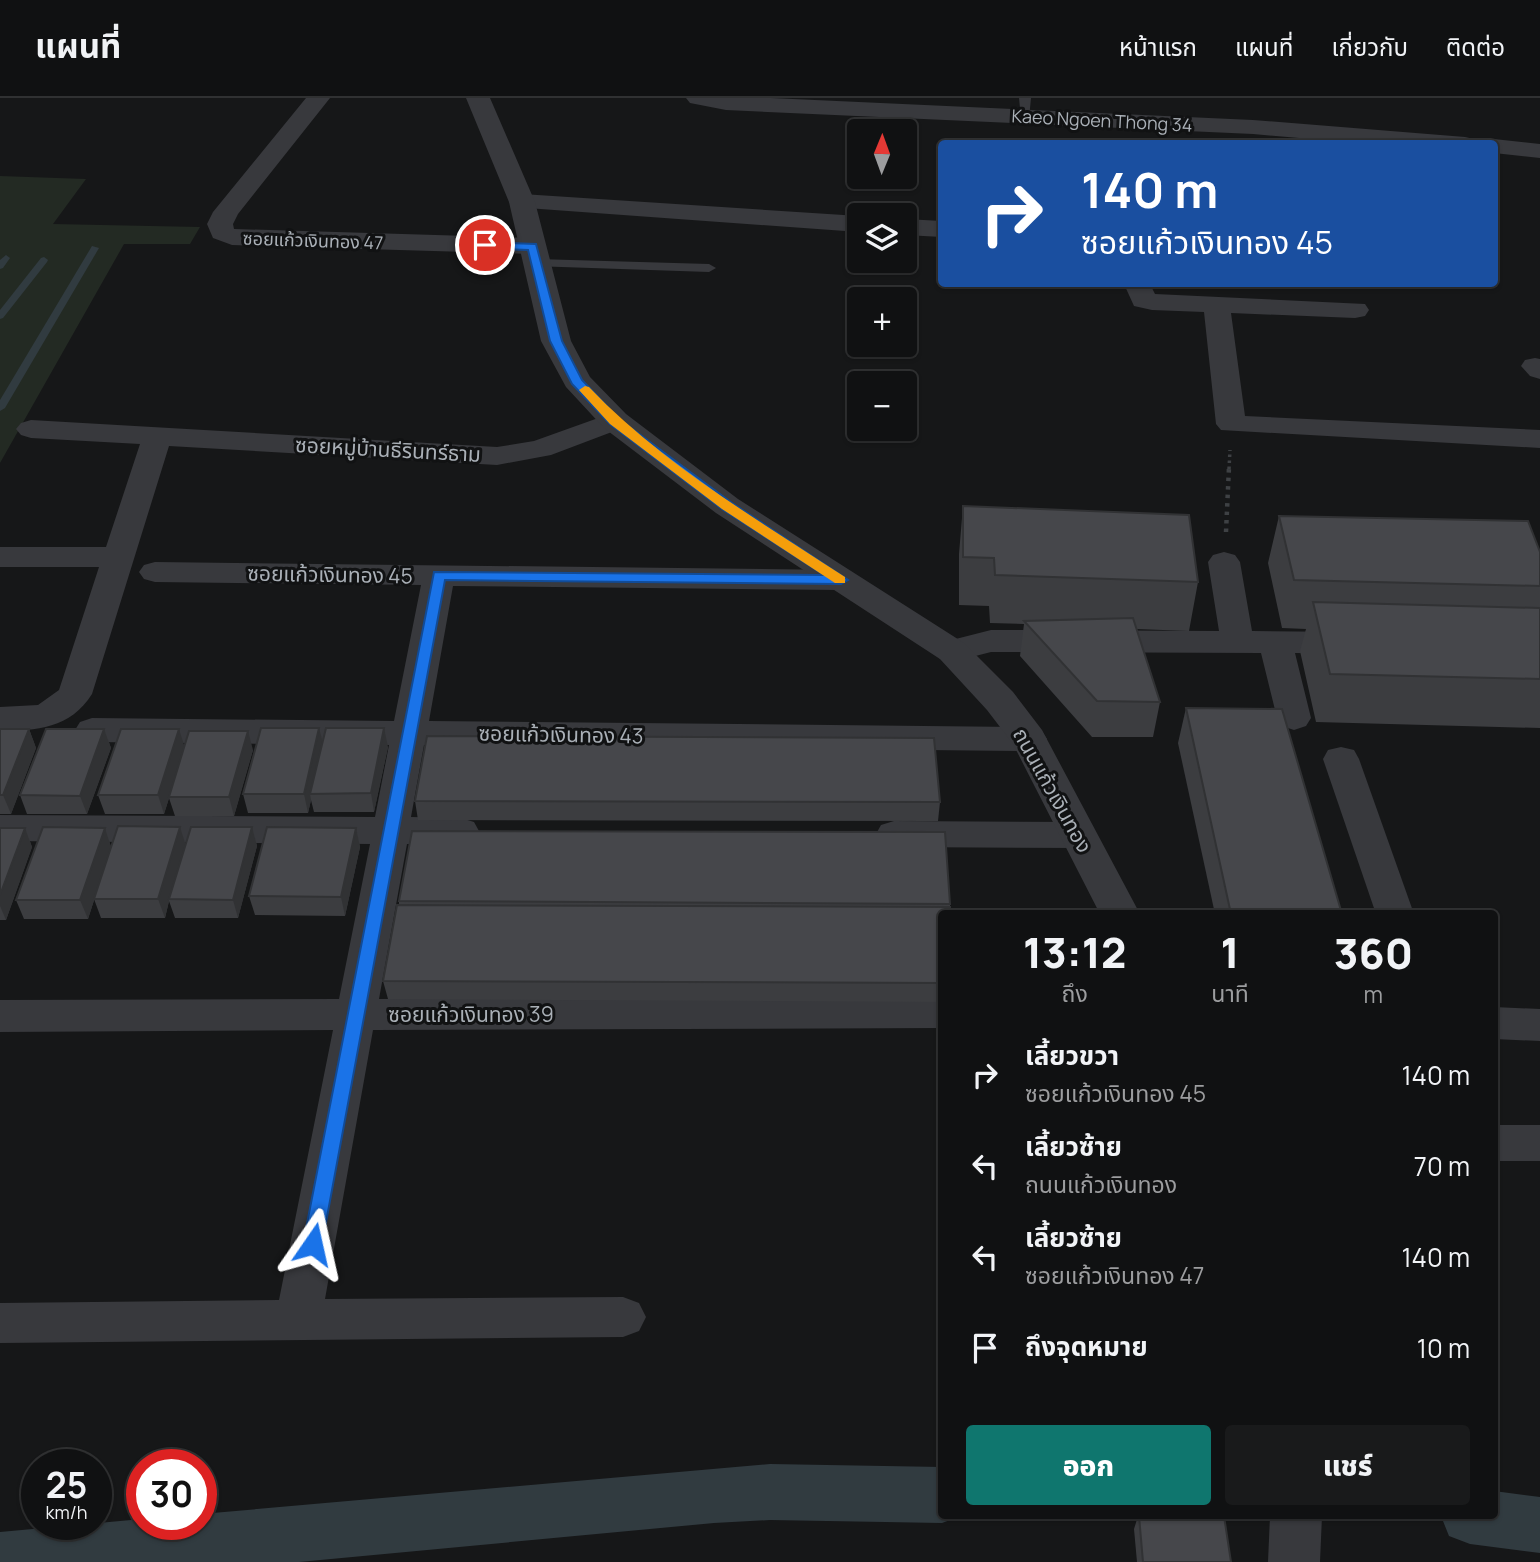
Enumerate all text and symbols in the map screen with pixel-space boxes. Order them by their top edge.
text: แผนที่ [35,23,121,68]
text: หน้าแรก [1119,30,1197,63]
text: แผนที่ [1235,30,1293,63]
text: เกี่ยวกับ [1331,30,1408,63]
text: ติดต่อ [1446,30,1505,63]
street label: Kaeo Ngoen Thong 34 [1011,103,1193,137]
north arrow [847,119,917,189]
map controls [847,119,917,441]
text: 140 m [1081,156,1218,223]
icon: right [966,168,1057,259]
button: layers [847,203,917,273]
pin [455,215,515,275]
text: ซอยแก้วเงินทอง 45 [1081,220,1333,264]
street label: ซอยแก้วเงินทอง 47 [242,226,384,254]
icon: arrive [466,226,504,264]
button: + [847,287,917,357]
button: − [847,371,917,441]
street label: ซอยหมู่บ้านธีรินทร์ธาม [294,430,482,468]
street label: ซอยแก้วเงินทอง 45 [247,559,413,589]
street label: ซอยแก้วเงินทอง 43 [478,719,644,749]
street label: ถนนแก้วเงินทอง [1007,722,1099,858]
text: 13:12 [1023,923,1126,981]
text: 1 [1220,923,1240,981]
text: 360 [1334,924,1413,982]
text: ถึง [1062,977,1088,1009]
text: นาที [1211,977,1249,1009]
text: m [1364,978,1383,1010]
street label: ซอยแก้วเงินทอง 39 [388,1000,554,1028]
text: เลี้ยวขวา [1025,1037,1119,1073]
icon: right [966,1056,1004,1094]
text: 140 m [1401,1057,1470,1093]
text: ซอยแก้วเงินทอง 45 [1025,1077,1206,1109]
text: เลี้ยวซ้าย [1025,1128,1122,1164]
icon: left [966,1147,1004,1185]
text: 70 m [1414,1148,1470,1184]
text: ถนนแก้วเงินทอง [1025,1168,1177,1200]
position arrow [276,1207,350,1281]
text: เลี้ยวซ้าย [1025,1219,1122,1255]
icon: left [966,1238,1004,1276]
text: 140 m [1401,1239,1470,1275]
text: ซอยแก้วเงินทอง 47 [1025,1259,1204,1291]
text: ถึงจุดหมาย [1025,1328,1148,1364]
icon: arrive [966,1329,1004,1367]
text: 10 m [1417,1330,1470,1366]
button: ออก [966,1425,1211,1505]
button: แชร์ [1225,1425,1470,1505]
speed limit sign: 30 [126,1449,217,1540]
text: 25 [46,1461,87,1509]
text: km/h [46,1500,87,1524]

